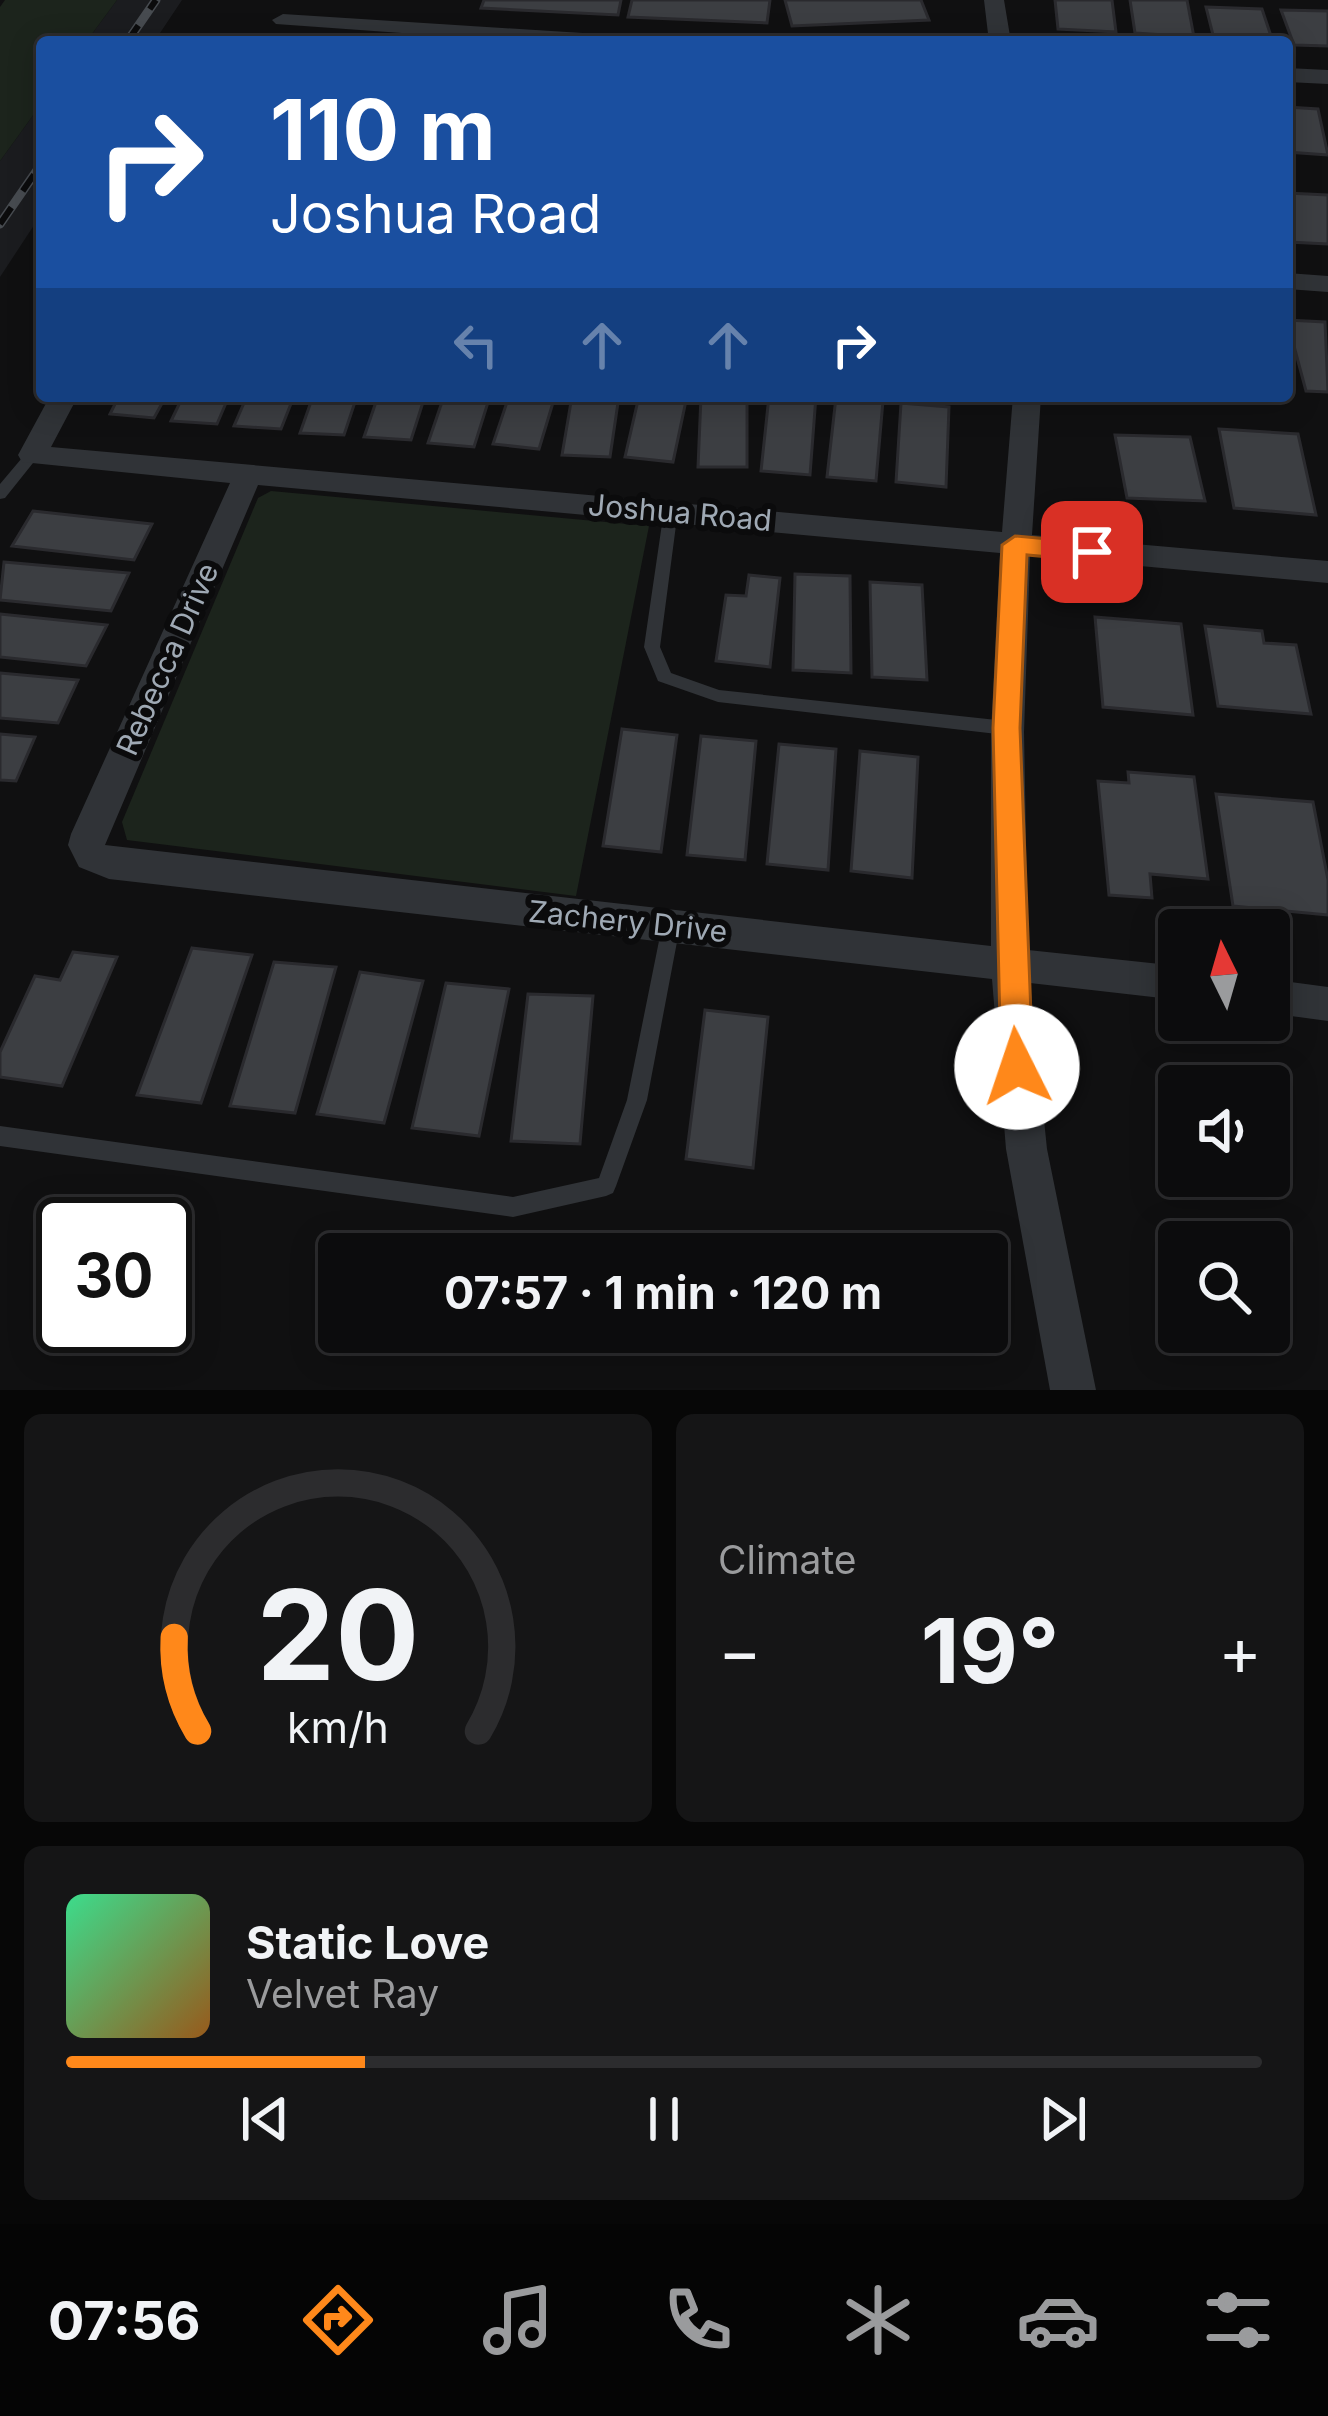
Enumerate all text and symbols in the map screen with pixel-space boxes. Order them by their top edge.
text: 110 m [270,79,496,180]
icon: right [72,84,228,240]
text: Joshua Road [270,181,601,246]
icon: left [443,312,509,378]
icon: ahead [569,312,635,378]
icon: ahead [695,312,761,378]
icon: right [821,312,887,378]
street label: Joshua Road [587,486,773,538]
pin [1041,501,1143,603]
icon: arrive [1059,519,1125,585]
street label: Rebecca Drive [109,557,225,761]
street label: Zachery Drive [527,893,729,949]
north arrow [1158,909,1290,1041]
map controls [1158,909,1290,1353]
position arrow [954,1004,1080,1130]
button: sound [1158,1065,1290,1197]
speed limit sign: 30 [36,1197,192,1353]
button: search [1158,1221,1290,1353]
text: 07:57 · 1 min · 120 m [444,1265,882,1320]
text: Climate [718,1536,857,1583]
text: 20 [257,1559,419,1710]
text: 19° [921,1596,1059,1705]
text: − [718,1611,762,1691]
text: + [1218,1611,1262,1691]
text: km/h [287,1701,389,1753]
text: Static Love [246,1915,489,1970]
text: Velvet Ray [246,1970,439,2017]
icon: previous [232,2086,298,2152]
icon: pause [631,2086,697,2152]
icon: next [1030,2086,1096,2152]
icon: directions [296,2278,380,2362]
icon: music [476,2278,560,2362]
icon: phone [656,2278,740,2362]
icon: climate [836,2278,920,2362]
icon: car [1016,2278,1100,2362]
icon: filters [1196,2278,1280,2362]
text: 07:56 [48,2288,201,2353]

